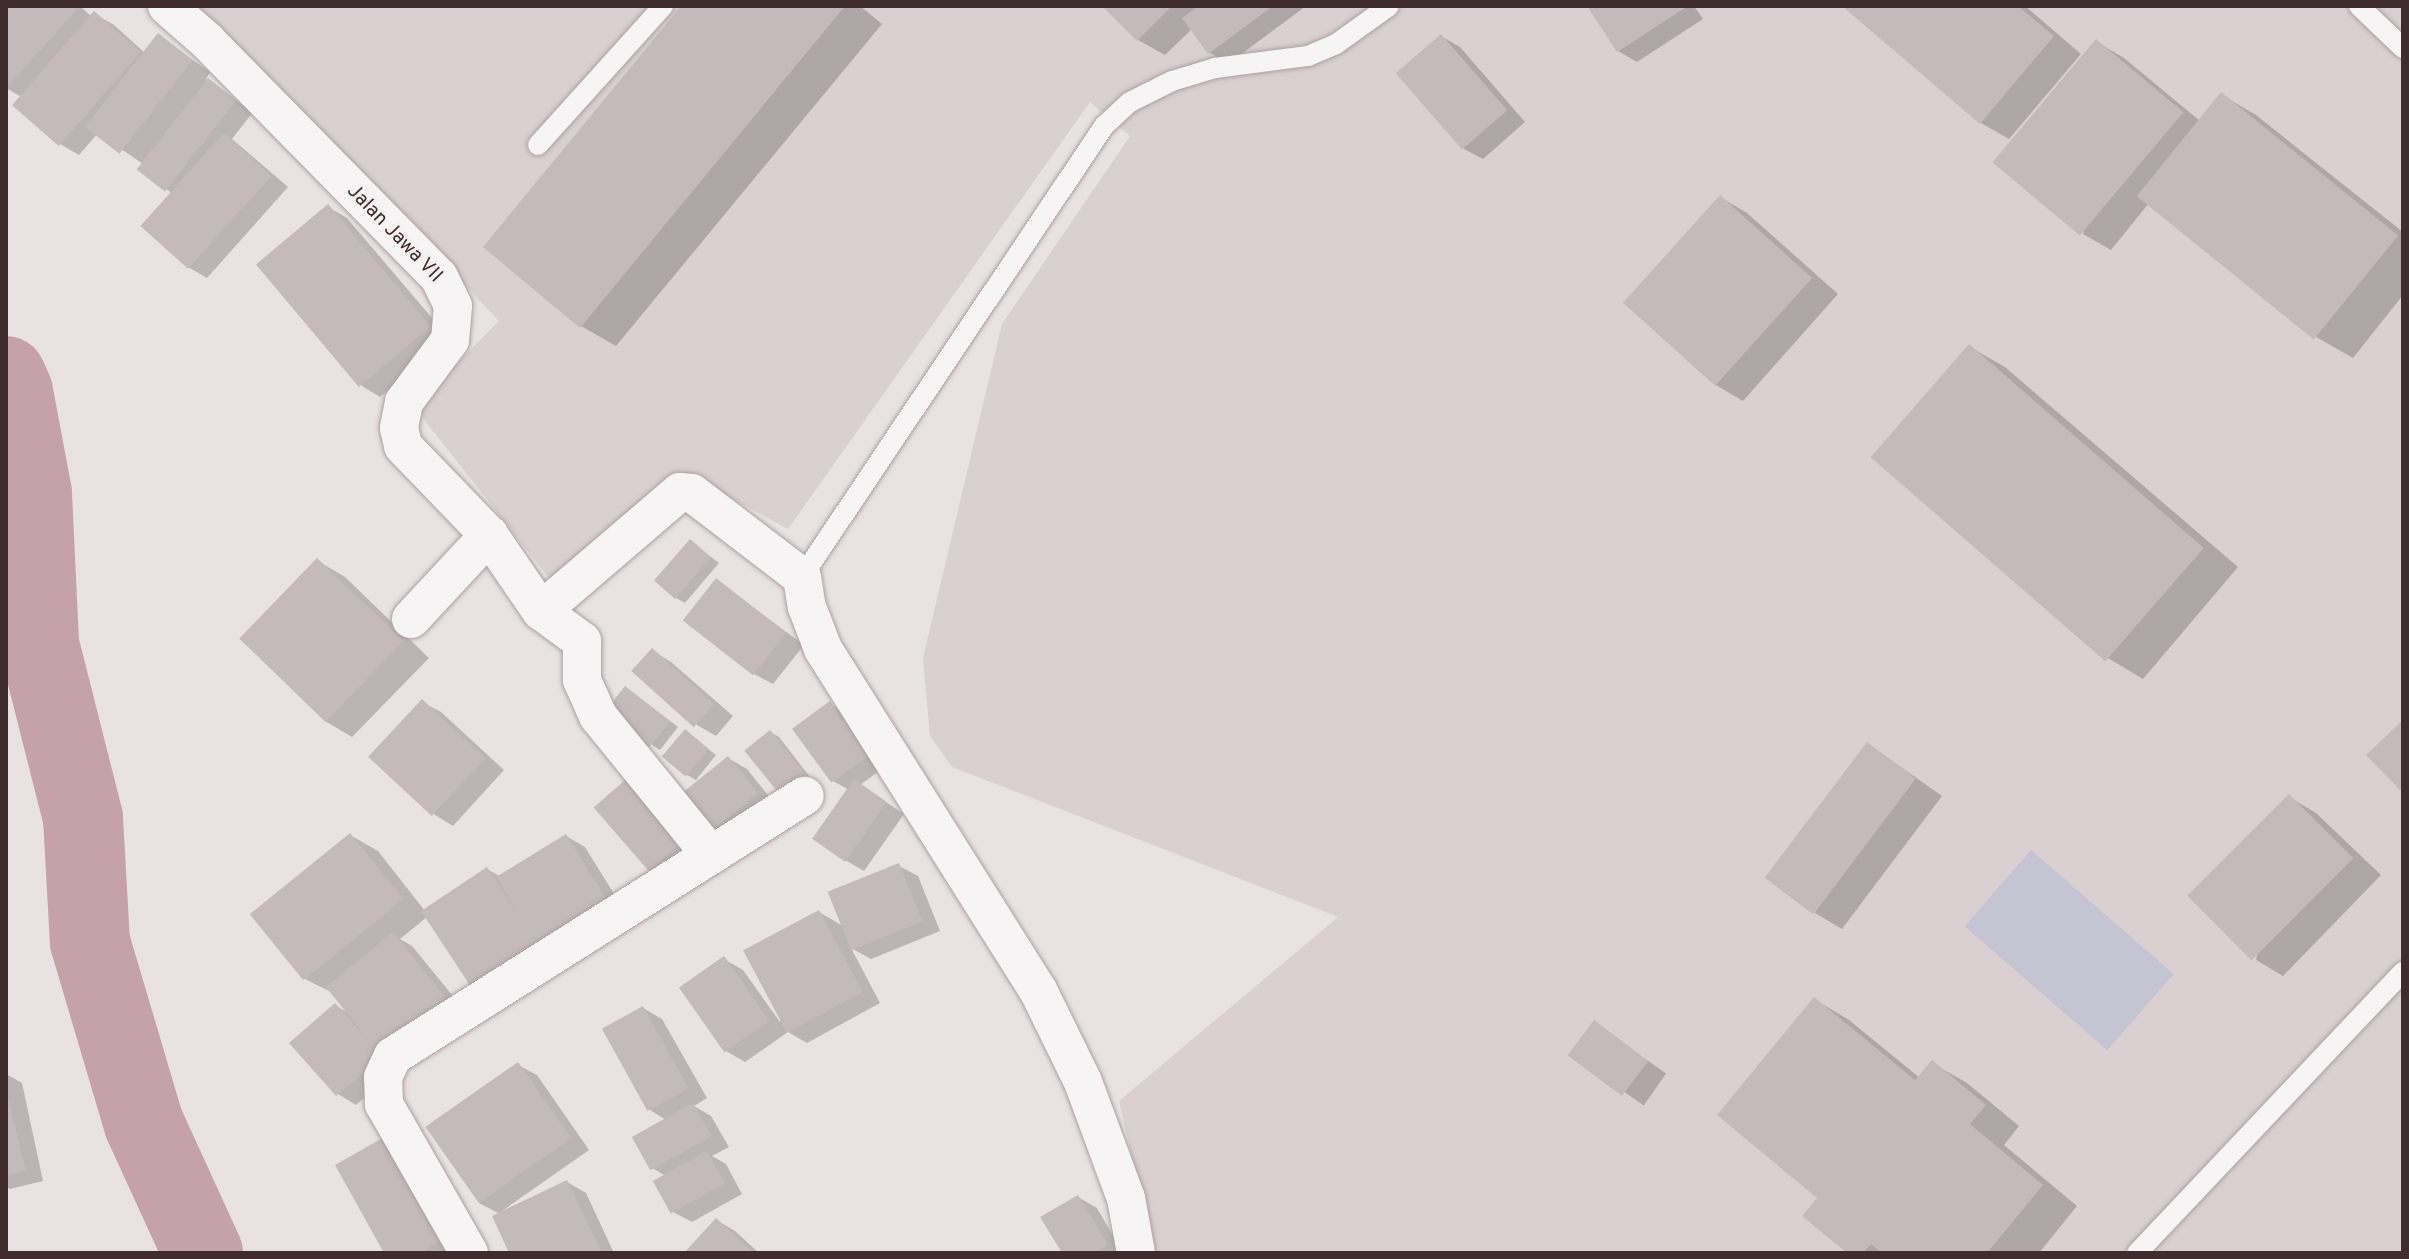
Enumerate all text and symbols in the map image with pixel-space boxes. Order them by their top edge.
street label: Jalan Jawa VII [341,180,447,288]

